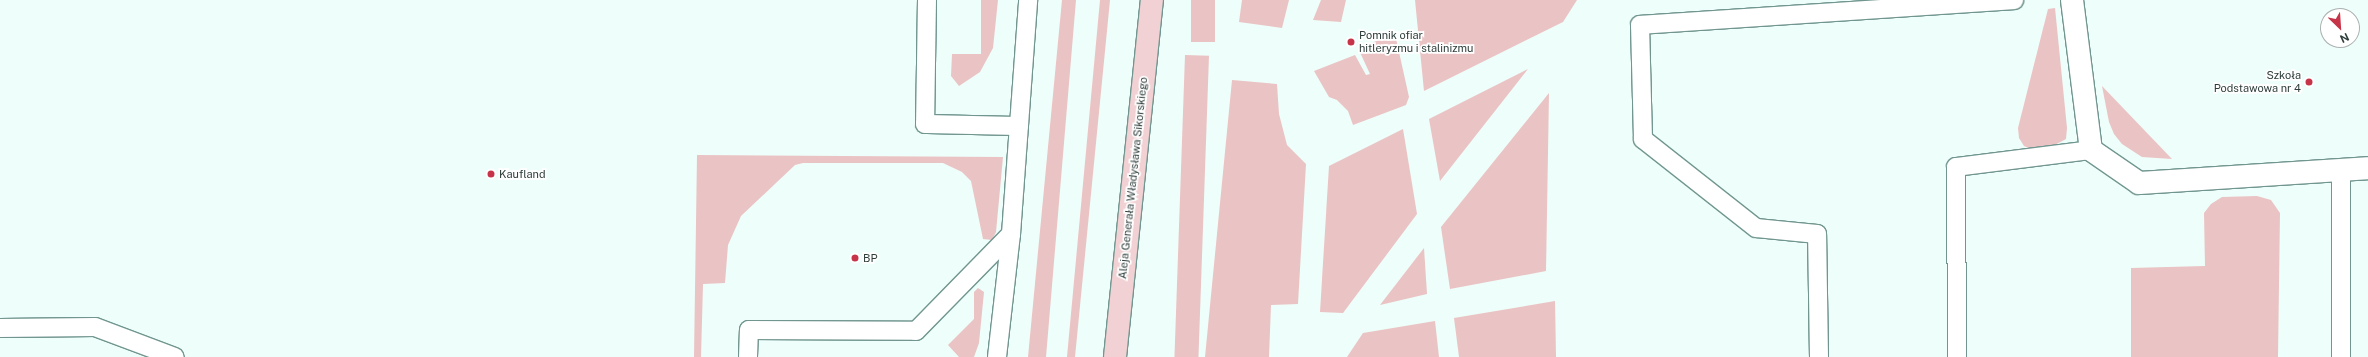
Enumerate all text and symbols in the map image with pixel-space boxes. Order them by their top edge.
north arrow [2320,8,2360,48]
place label: Pomnik ofiar hitleryzmu i stalinizmu [1359,29,1473,55]
text: N [2338,31,2351,45]
marker: Pomnik ofiar hitleryzmu i stalinizmu [1346,37,1356,47]
place label: Szkoła Podstawowa nr 4 [2214,69,2301,95]
street label: Aleja Generała Władysława Sikorskiego [1116,76,1150,280]
marker: Szkoła Podstawowa nr 4 [2304,77,2314,87]
place label: Kaufland [499,167,546,181]
marker: Kaufland [486,169,496,179]
place label: BP [863,251,877,265]
marker: BP [850,253,860,263]

